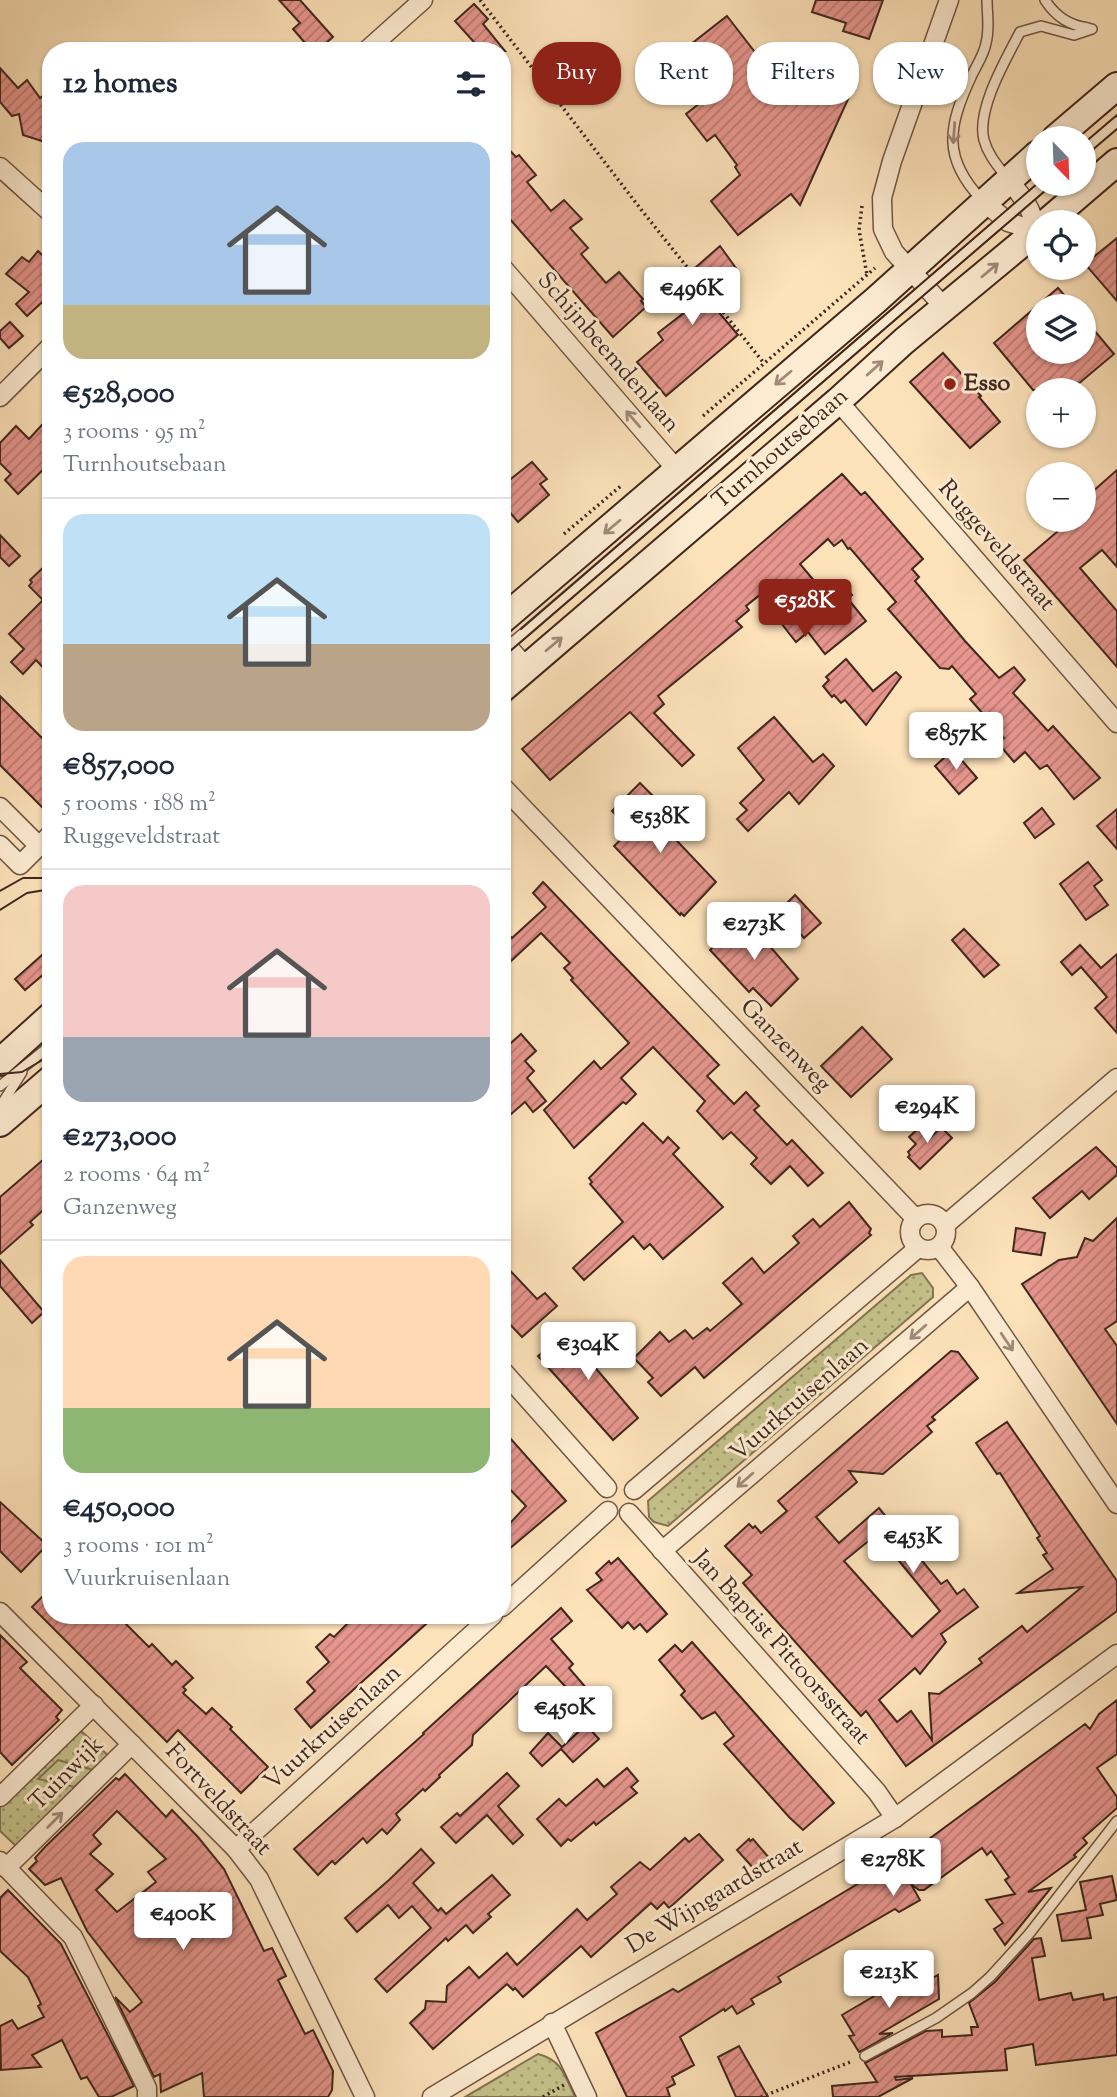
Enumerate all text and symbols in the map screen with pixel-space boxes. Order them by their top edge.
chip: Buy [532,42,621,105]
chip: Rent [635,42,733,105]
chip: Filters [747,42,859,105]
chip: New [873,42,968,105]
text: 12 homes [63,63,178,106]
icon: filters [452,65,490,103]
one-way arrow [947,121,960,144]
north arrow [1026,126,1096,196]
map controls [1026,126,1096,532]
icon: home [214,187,340,313]
button: locate [1026,210,1096,280]
one-way arrow [981,262,999,278]
street label: Schijnbeemdenlaan [528,265,688,441]
pin: €496K [643,268,741,327]
text: €496K [660,273,724,306]
button: layers [1026,294,1096,364]
one-way arrow [866,359,883,376]
place label: Esso [964,367,1011,401]
one-way arrow [775,370,793,386]
text: €528,000 [63,373,175,416]
marker: Esso [942,376,958,392]
button: + [1026,378,1096,448]
street label: Turnhoutsebaan [705,380,857,518]
one-way arrow [625,410,641,428]
text: 3 rooms · 95 m² [63,416,206,449]
text: Turnhoutsebaan [63,449,226,482]
button: − [1026,462,1096,532]
street label: Ruggeveldstraat [929,473,1063,619]
one-way arrow [603,519,621,535]
icon: home [214,559,340,685]
pin: €528K [756,580,854,639]
text: €528K [775,585,835,618]
one-way arrow [544,636,562,652]
pin: €857K [907,712,1005,772]
text: €857K [925,718,987,751]
text: €857,000 [63,745,175,788]
text: 5 rooms · 188 m² [63,788,216,821]
pin: €538K [611,796,709,855]
text: €538K [630,801,690,834]
text: Ruggeveldstraat [63,821,220,854]
pin: €273K [705,902,803,962]
text: €273K [723,908,785,941]
icon: home [214,930,340,1056]
street label: Ganzenweg [732,991,839,1101]
pin: €294K [878,1086,976,1145]
text: €294K [895,1091,959,1124]
text: €273,000 [63,1116,177,1159]
text: 2 rooms · 64 m² [63,1159,210,1192]
text: Ganzenweg [63,1192,177,1225]
icon: home [214,1301,340,1427]
pin: €304K [539,1322,637,1382]
one-way arrow [909,1324,927,1340]
text: €304K [557,1328,619,1361]
street label: Vuurkruisenlaan [723,1330,877,1470]
one-way arrow [1000,1332,1014,1351]
one-way arrow [736,1472,754,1488]
text: €450,000 [63,1487,175,1530]
pin: €453K [864,1516,962,1575]
text: €453K [884,1521,942,1554]
text: 3 rooms · 101 m² [63,1530,214,1563]
street label: Jan Baptist Pittoorsstraat [683,1542,878,1753]
text: Vuurkruisenlaan [63,1563,230,1596]
street label: Vuurkruisenlaan [257,1657,409,1799]
pin: €450K [516,1686,614,1746]
text: €450K [534,1692,596,1725]
street label: Tuinwijk [22,1729,112,1819]
street label: Fortveldstraat [157,1736,279,1864]
one-way arrow [46,1812,63,1829]
street label: De Wijngaardstraat [620,1831,810,1963]
pin: €278K [844,1839,942,1898]
text: €278K [861,1844,925,1877]
pin: €400K [134,1892,232,1952]
text: €400K [150,1898,216,1931]
pin: €213K [840,1951,938,2010]
text: €213K [860,1956,918,1989]

